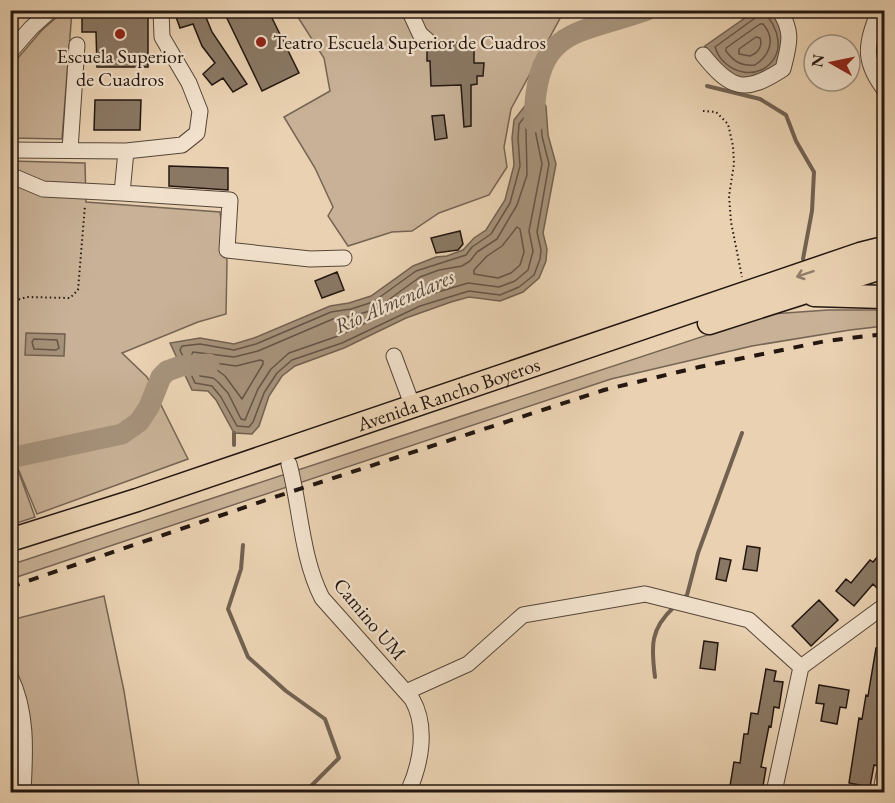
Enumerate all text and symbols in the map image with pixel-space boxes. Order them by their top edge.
marker: Escuela Superior de Cuadros [113,27,127,41]
place label: Teatro Escuela Superior de Cuadros [273,29,546,55]
north arrow [802,33,862,93]
marker: Teatro Escuela Superior de Cuadros [254,35,268,49]
place label: Escuela Superior de Cuadros [56,43,184,92]
text: N [806,53,829,69]
water label: Río Almendares [330,262,458,339]
one-way arrow [796,270,815,281]
street label: Avenida Rancho Boyeros [353,351,543,438]
street label: Camino UM [328,572,412,666]

